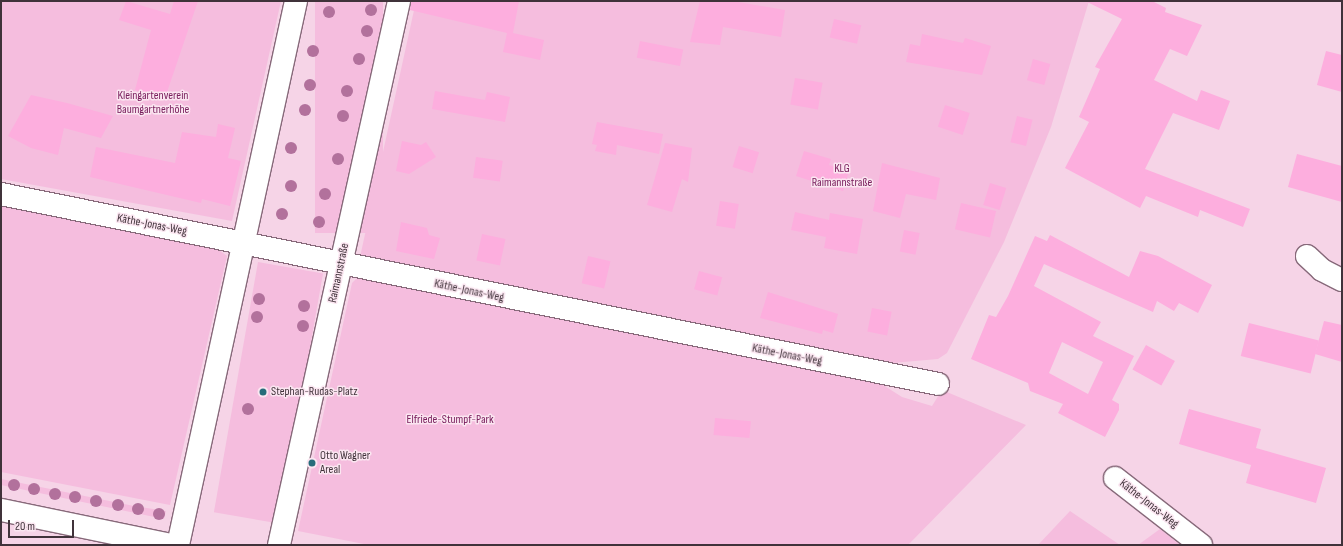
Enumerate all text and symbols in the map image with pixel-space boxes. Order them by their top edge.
park label: Kleingartenverein Baumgartnerhöhe [117,89,189,117]
park label: KLG Raimannstraße [812,162,872,190]
street label: Käthe-Jonas-Weg [116,211,188,239]
street label: Raimannstraße [326,242,352,304]
street label: Käthe-Jonas-Weg [433,277,505,305]
street label: Käthe-Jonas-Weg [751,341,823,369]
place label: Stephan-Rudas-Platz [271,385,358,399]
marker: Stephan-Rudas-Platz [258,387,268,397]
park label: Elfriede-Stumpf-Park [406,413,494,427]
place label: Otto Wagner Areal [320,449,370,477]
marker: Otto Wagner Areal [307,458,317,468]
street label: Käthe-Jonas-Weg [1117,476,1181,532]
scale bar [10,512,76,538]
text: 20 m [15,519,35,534]

